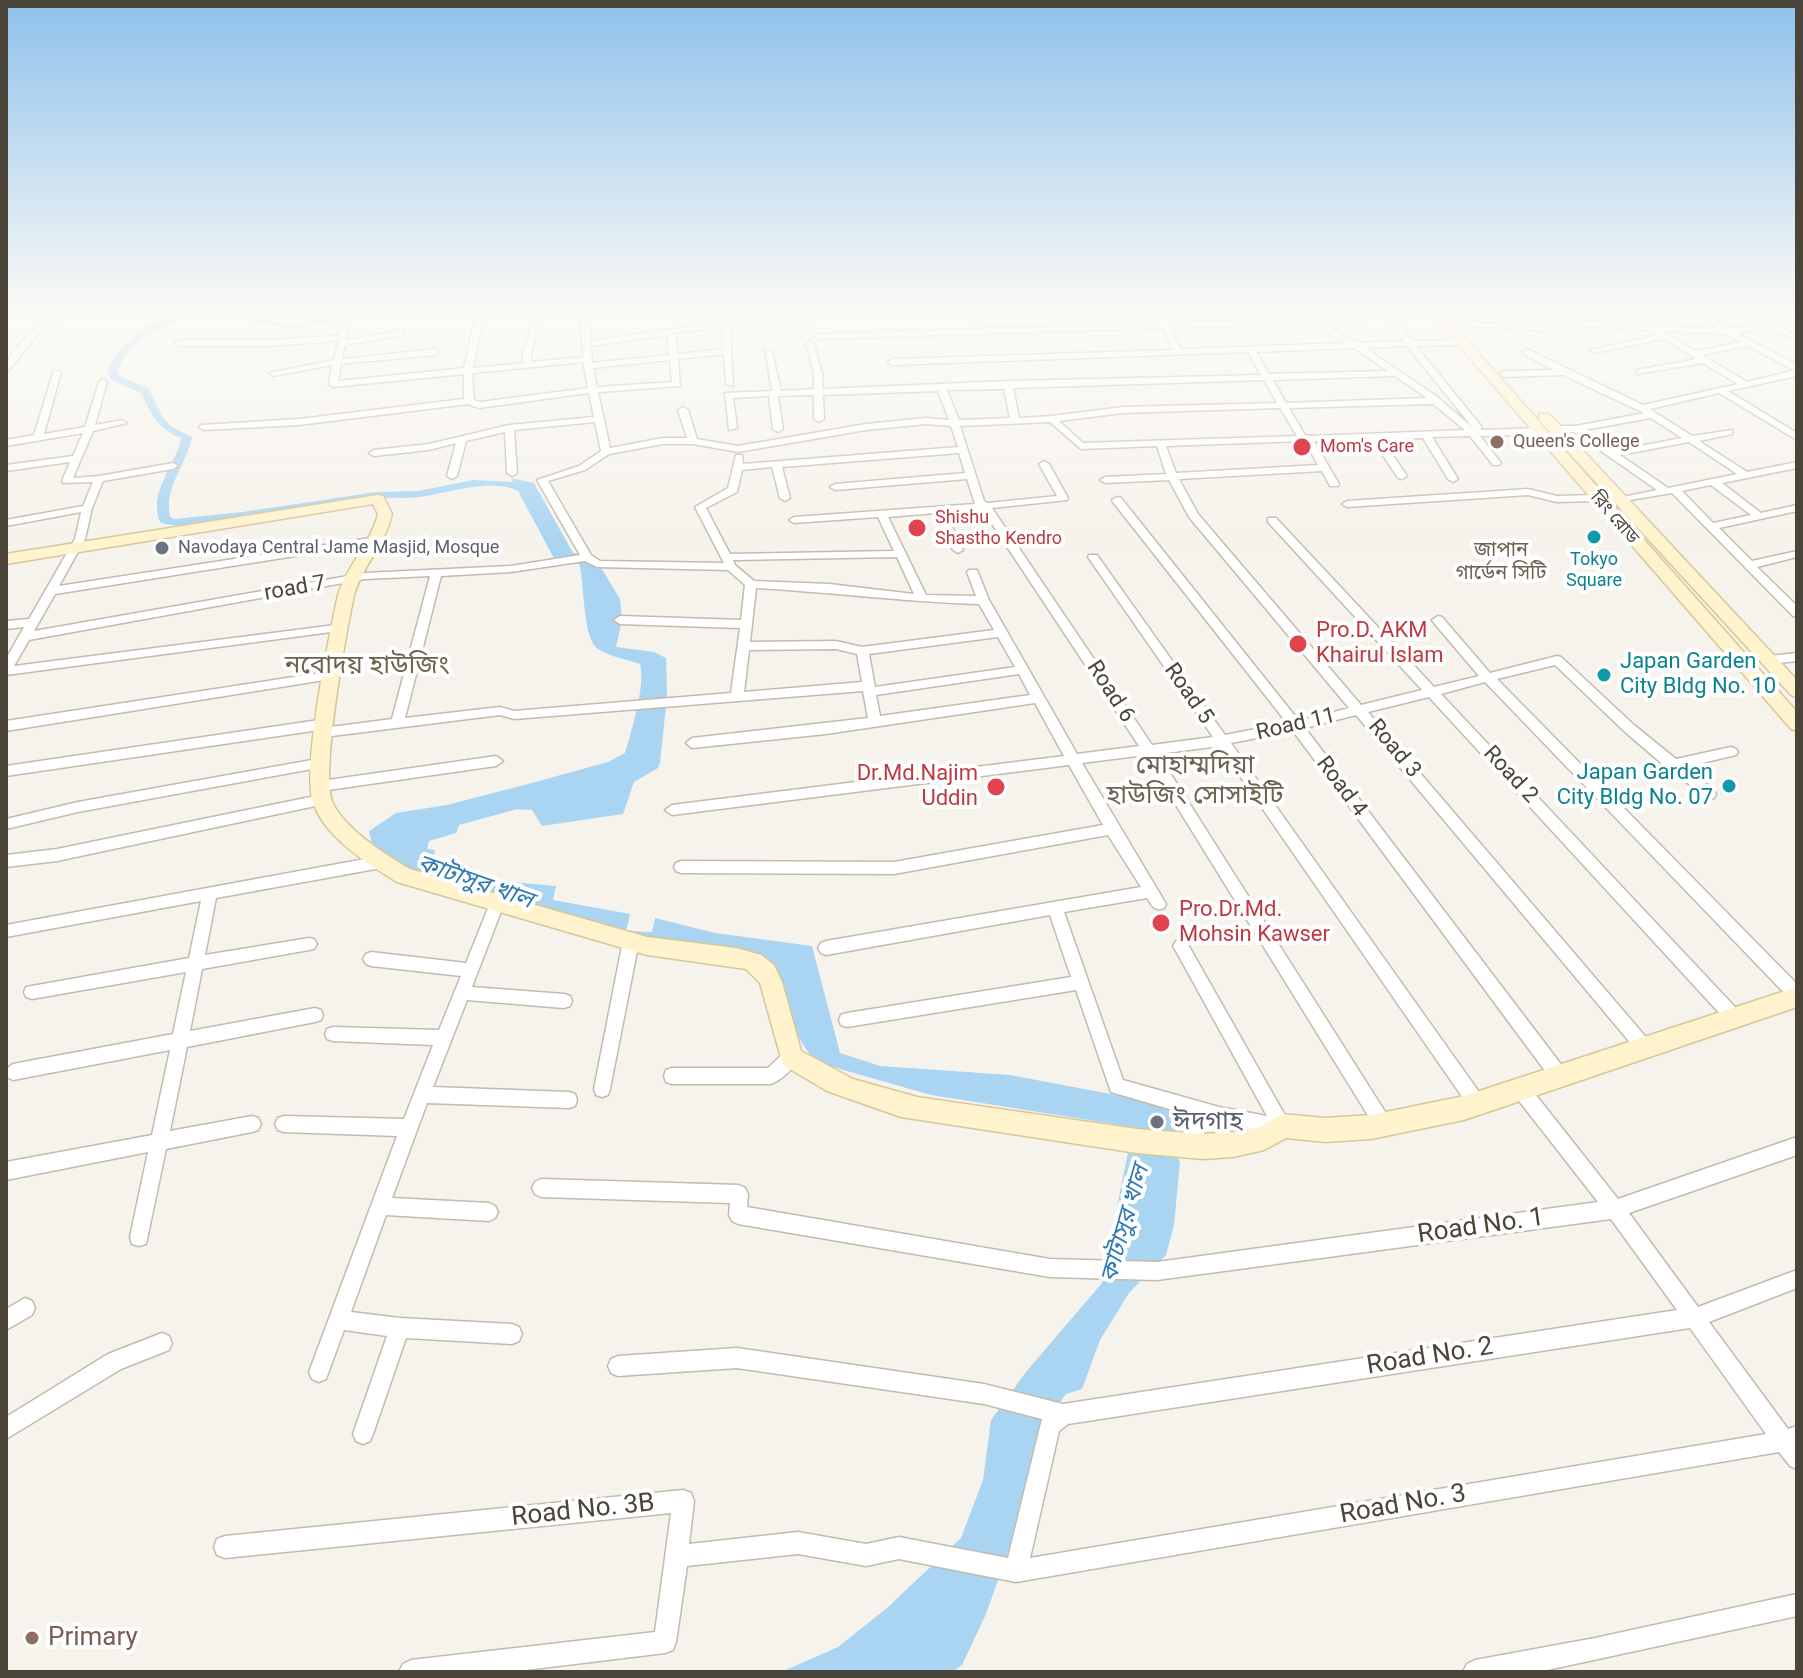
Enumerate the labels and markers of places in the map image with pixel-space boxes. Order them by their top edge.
place label: Queen's College [1513,431,1640,453]
marker: Queen's College [1488,433,1506,451]
marker: Mom's Care [1291,436,1313,458]
place label: Mom's Care [1320,436,1414,458]
place label: Shishu Shastho Kendro [935,507,1062,550]
marker: Shishu Shastho Kendro [906,517,928,539]
marker: Tokyo Square [1585,528,1603,546]
place label: Navodaya Central Jame Masjid, Mosque [178,537,499,559]
marker: Navodaya Central Jame Masjid, Mosque [153,539,171,557]
place label: Tokyo Square [1566,549,1622,592]
place label: Pro.D. AKM Khairul Islam [1316,618,1444,670]
marker: Pro.D. AKM Khairul Islam [1287,633,1309,655]
place label: Japan Garden City Bldg No. 10 [1620,649,1776,700]
marker: Japan Garden City Bldg No. 10 [1595,666,1613,684]
place label: Japan Garden City Bldg No. 07 [1557,760,1713,812]
place label: Dr.Md.Najim Uddin [857,761,978,812]
marker: Dr.Md.Najim Uddin [985,776,1007,798]
marker: Japan Garden City Bldg No. 07 [1720,777,1738,795]
place label: Pro.Dr.Md. Mohsin Kawser [1179,897,1330,948]
marker: Pro.Dr.Md. Mohsin Kawser [1150,912,1172,934]
place label: ঈদগাহ [1173,1106,1243,1138]
marker: ঈদগাহ [1148,1113,1166,1131]
place label: Primary [48,1622,138,1654]
marker: Primary [23,1629,41,1647]

